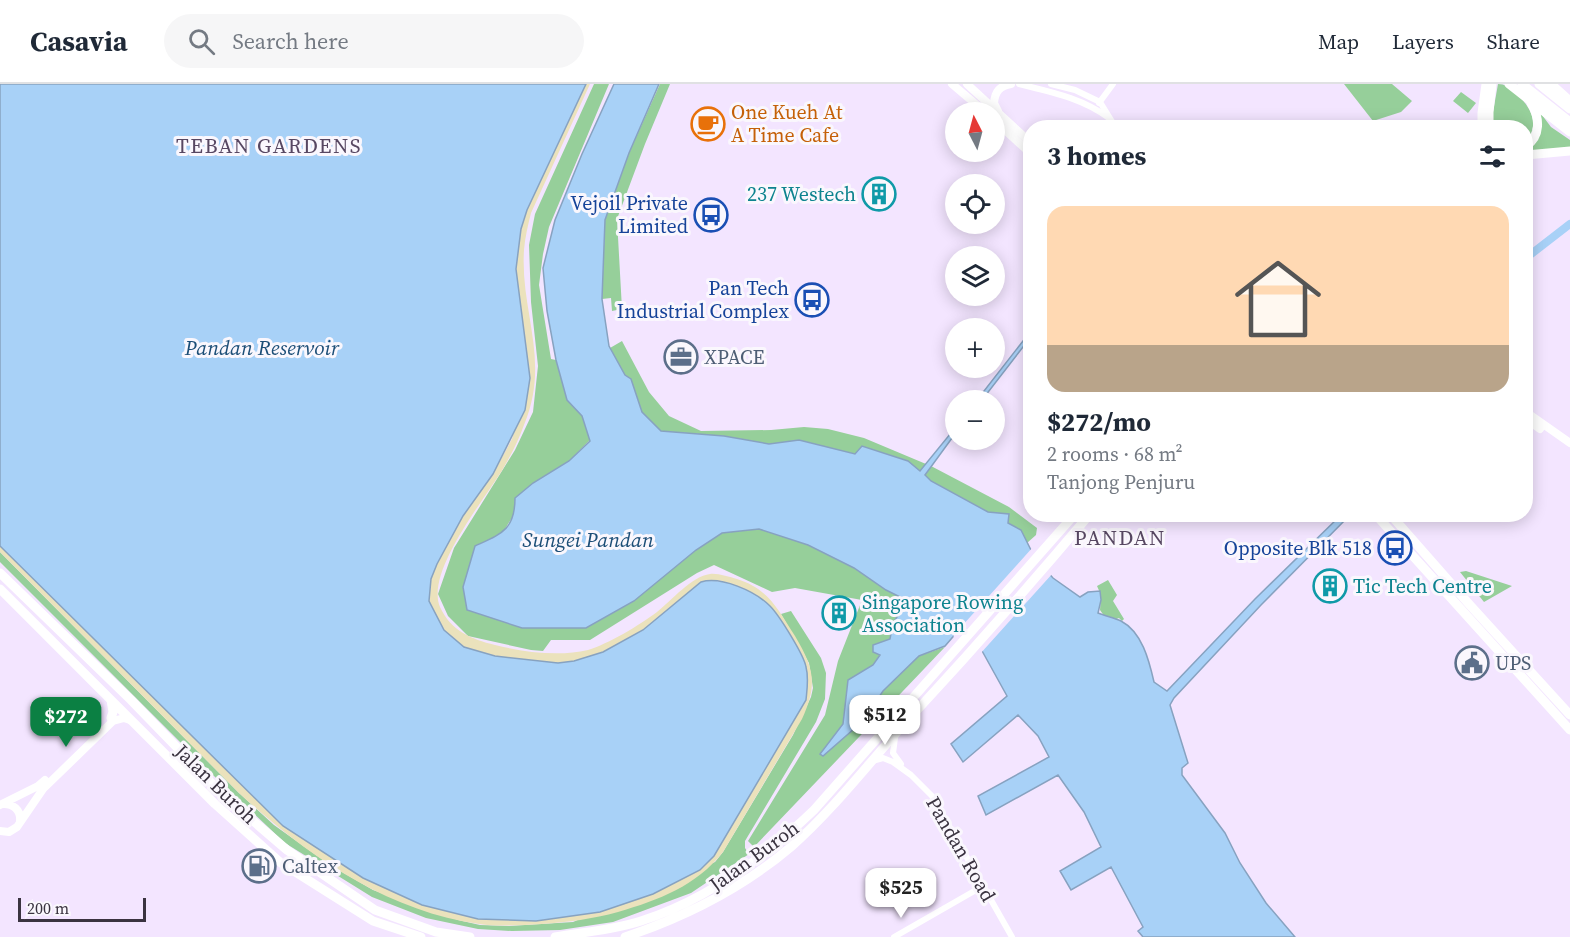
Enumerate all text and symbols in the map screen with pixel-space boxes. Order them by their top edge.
search box [164,14,584,68]
text: Casavia [30,22,128,60]
icon: search [185,25,218,58]
text: Search here [233,26,349,56]
text: Map [1318,27,1359,56]
text: Layers [1392,27,1454,56]
text: Share [1487,27,1540,56]
place label: One Kueh At A Time Cafe [731,98,843,149]
north arrow [945,102,1005,162]
map controls [945,102,1005,450]
cafe icon: One Kueh At A Time Cafe [690,106,726,142]
district label: TEBAN GARDENS [176,131,362,160]
text: 3 homes [1047,138,1146,174]
icon: filters [1476,140,1509,173]
button: locate [945,174,1005,234]
building icon: 237 Westech [861,176,897,212]
place label: 237 Westech [747,180,856,208]
place label: Vejoil Private Limited [570,189,689,240]
bus stop icon: Vejoil Private Limited [693,197,729,233]
icon: home [1224,245,1332,353]
button: layers [945,246,1005,306]
place label: Pan Tech Industrial Complex [617,274,789,325]
bus stop icon: Pan Tech Industrial Complex [794,282,830,318]
button: + [945,318,1005,378]
water label: Pandan Reservoir [184,333,340,362]
office icon: XPACE [663,339,699,375]
place label: XPACE [704,343,765,371]
button: − [945,390,1005,450]
text: $272/mo [1047,404,1151,440]
text: 2 rooms · 68 m² [1047,440,1183,468]
text: Tanjong Penjuru [1047,468,1195,496]
district label: PANDAN [1074,523,1166,552]
water label: Sungei Pandan [522,525,654,554]
bus stop icon: Opposite Blk 518 [1377,530,1413,566]
place label: Opposite Blk 518 [1224,534,1372,562]
building icon: Tic Tech Centre [1312,568,1348,604]
place label: Tic Tech Centre [1353,572,1492,600]
place label: Singapore Rowing Association [862,588,1023,639]
building icon: Singapore Rowing Association [821,595,857,631]
public building icon: UPS [1454,645,1490,681]
place label: UPS [1495,649,1531,677]
pin: $512 [849,695,921,746]
pin: $272 [30,697,102,748]
text: $512 [863,700,907,728]
text: $272 [44,702,88,730]
street label: Jalan Buroh [168,737,263,830]
street label: Pandan Road [920,791,1003,907]
street label: Jalan Buroh [703,814,805,899]
fuel station icon: Caltex [241,848,277,884]
place label: Caltex [282,852,338,880]
pin: $525 [865,868,937,919]
text: $525 [879,873,923,901]
scale bar [18,895,146,922]
text: 200 m [27,897,69,919]

